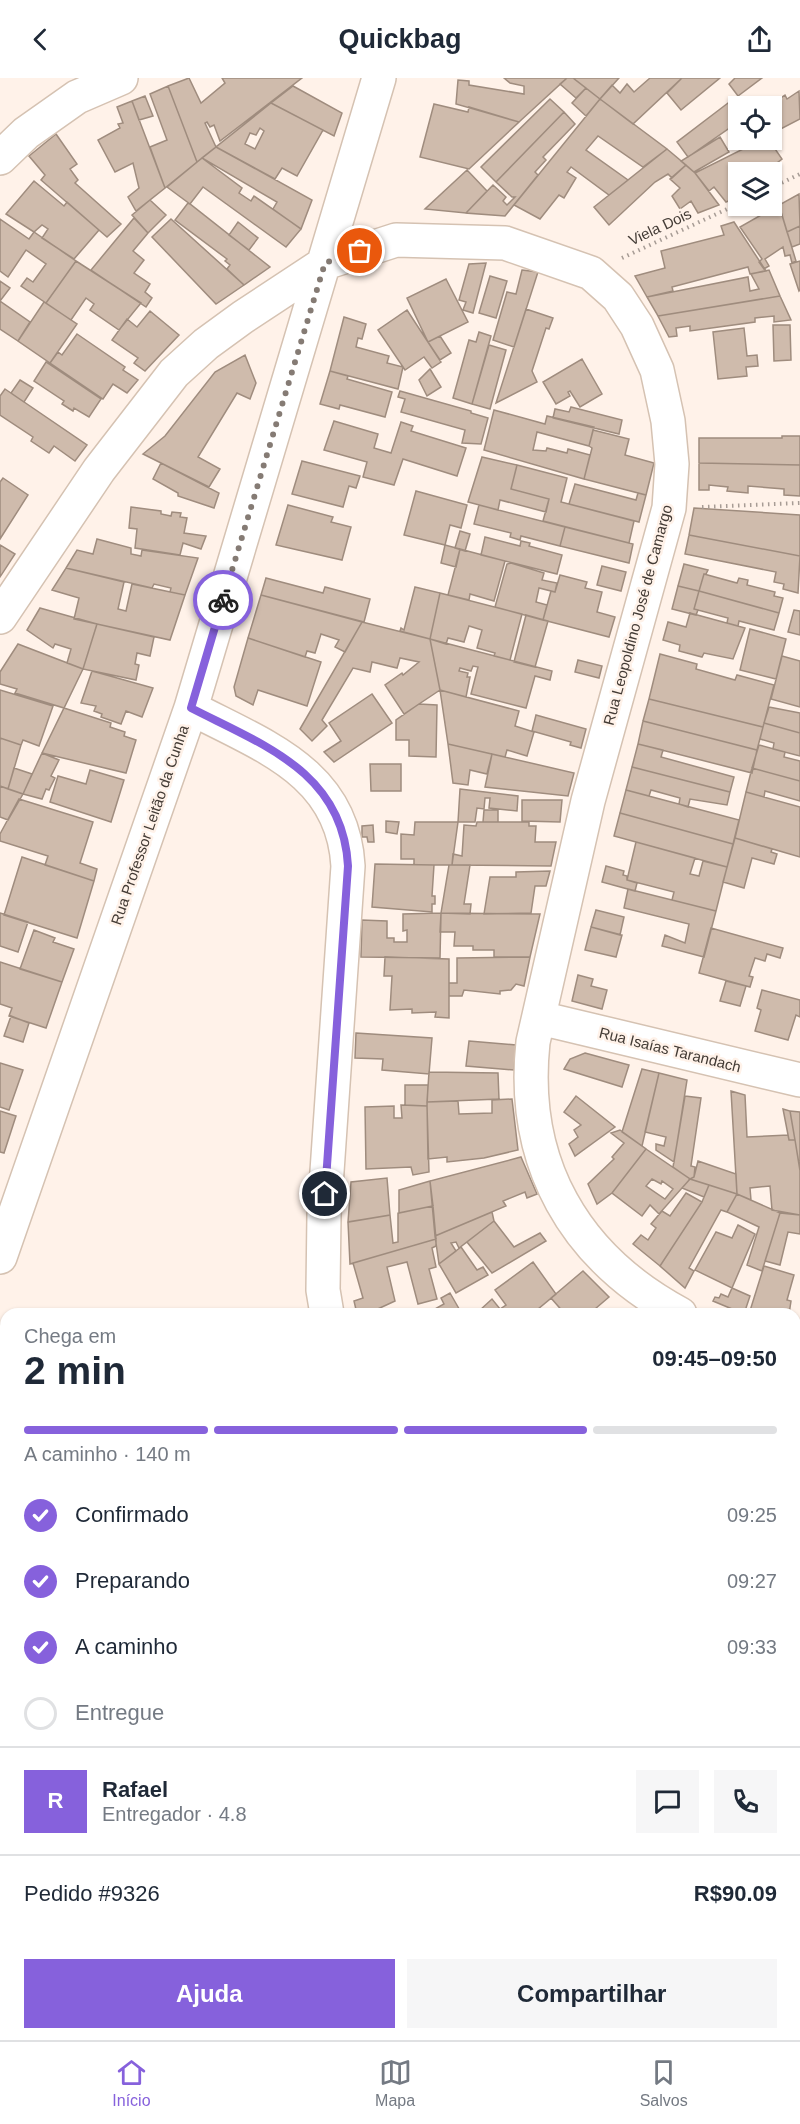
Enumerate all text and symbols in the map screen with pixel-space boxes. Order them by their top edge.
icon: back [24,23,57,56]
icon: share [743,23,776,56]
text: Quickbag [338,24,462,54]
map controls [728,96,782,216]
button: locate [728,96,782,150]
button: layers [728,162,782,216]
street label: Viela Dois [626,205,694,248]
pin [334,225,385,276]
icon: bag [343,234,376,267]
street label: Rua Leopoldino José de Camargo [600,503,675,727]
courier [193,570,253,630]
icon: bike [207,584,240,617]
street label: Rua Professor Leitão da Cunha [107,722,192,927]
street label: Rua Isaías Tarandach [597,1024,743,1075]
pin [299,1168,350,1219]
icon: home [308,1177,341,1210]
text: Chega em [24,1325,116,1347]
text: 09:45–09:50 [652,1346,777,1371]
text: 2 min [24,1349,126,1392]
text: A caminho · 140 m [24,1443,191,1465]
icon: check [24,1499,57,1532]
text: Confirmado [75,1502,189,1527]
text: 09:25 [727,1504,777,1526]
icon: check [24,1565,57,1598]
text: Preparando [75,1568,190,1593]
text: 09:27 [727,1570,777,1592]
icon: check [24,1631,57,1664]
text: A caminho [75,1634,178,1659]
text: 09:33 [727,1636,777,1658]
text: Entregue [75,1700,164,1725]
button: chat [636,1770,699,1833]
button: phone [714,1770,777,1833]
text: Rafael [102,1777,168,1802]
text: R [48,1788,63,1813]
text: Entregador · 4.8 [102,1803,247,1825]
text: Pedido #9326 [24,1881,160,1906]
text: R$90.09 [694,1881,777,1906]
button: Ajuda [24,1959,395,2028]
button: Compartilhar [407,1959,777,2028]
tab: Início [112,2056,151,2110]
tab: Mapa [375,2056,415,2110]
tab: Salvos [640,2056,688,2110]

